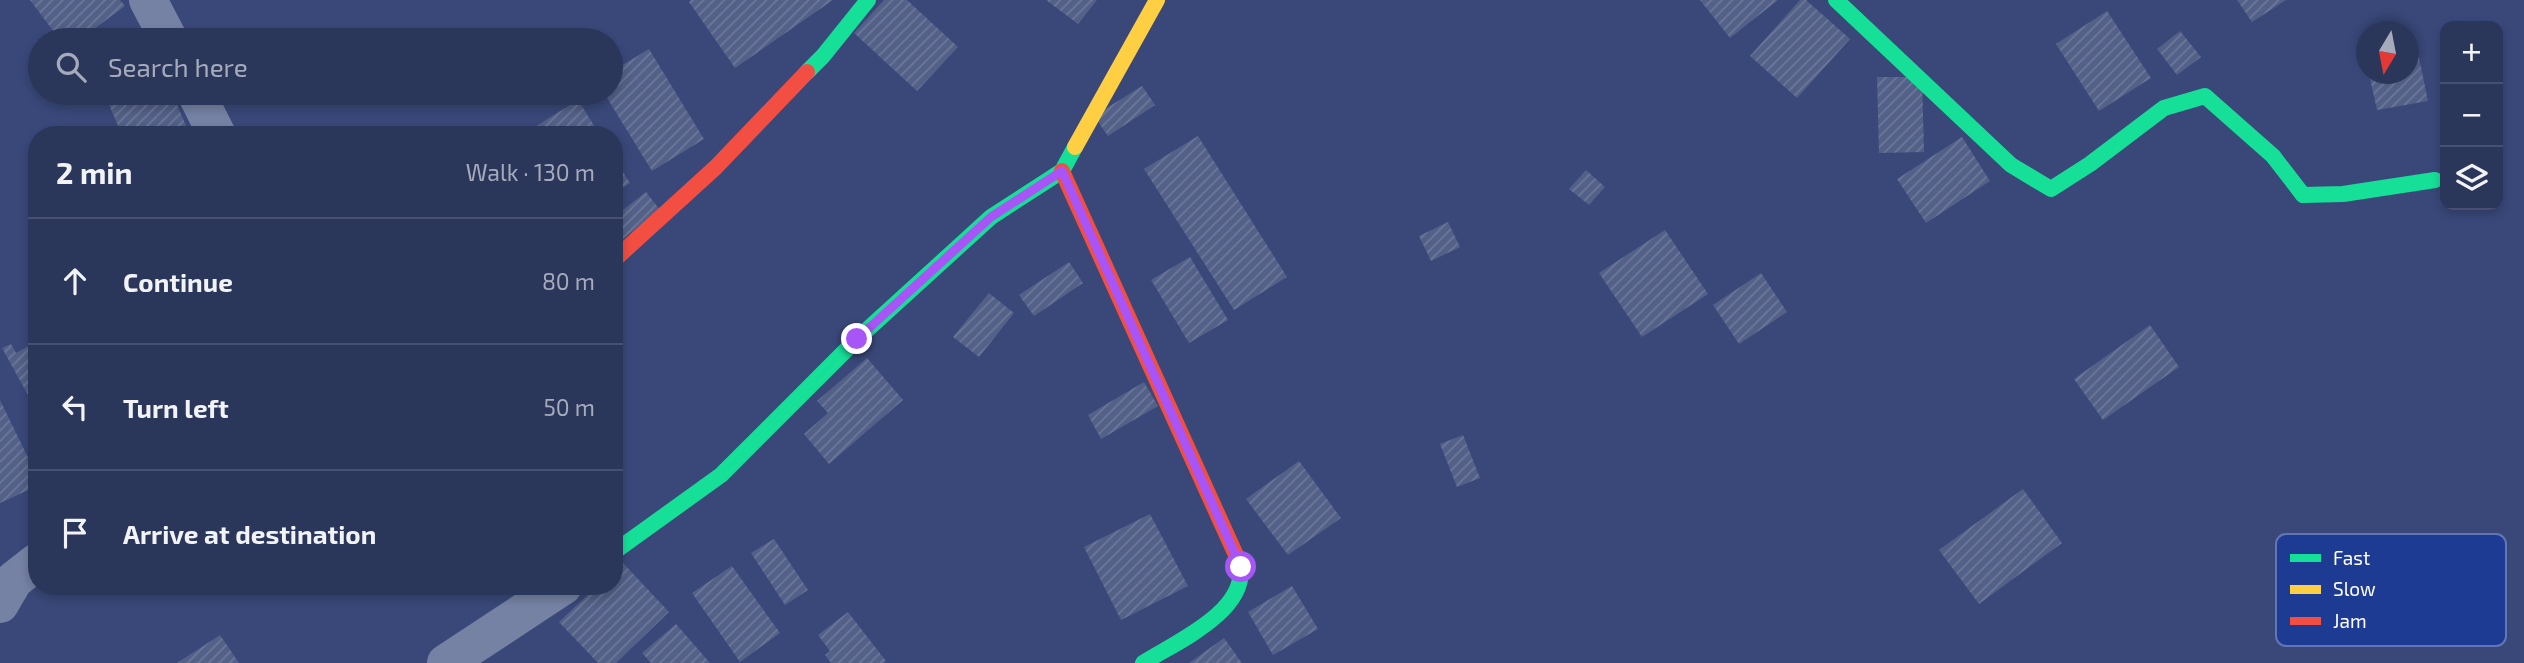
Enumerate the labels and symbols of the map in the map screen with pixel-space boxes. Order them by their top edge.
north arrow [2356,21,2419,84]
route end [841,323,872,354]
legend [2276,534,2506,646]
text: Fast [2333,546,2370,569]
route start [1225,551,1256,582]
text: Slow [2333,577,2376,600]
text: Jam [2333,609,2367,632]

